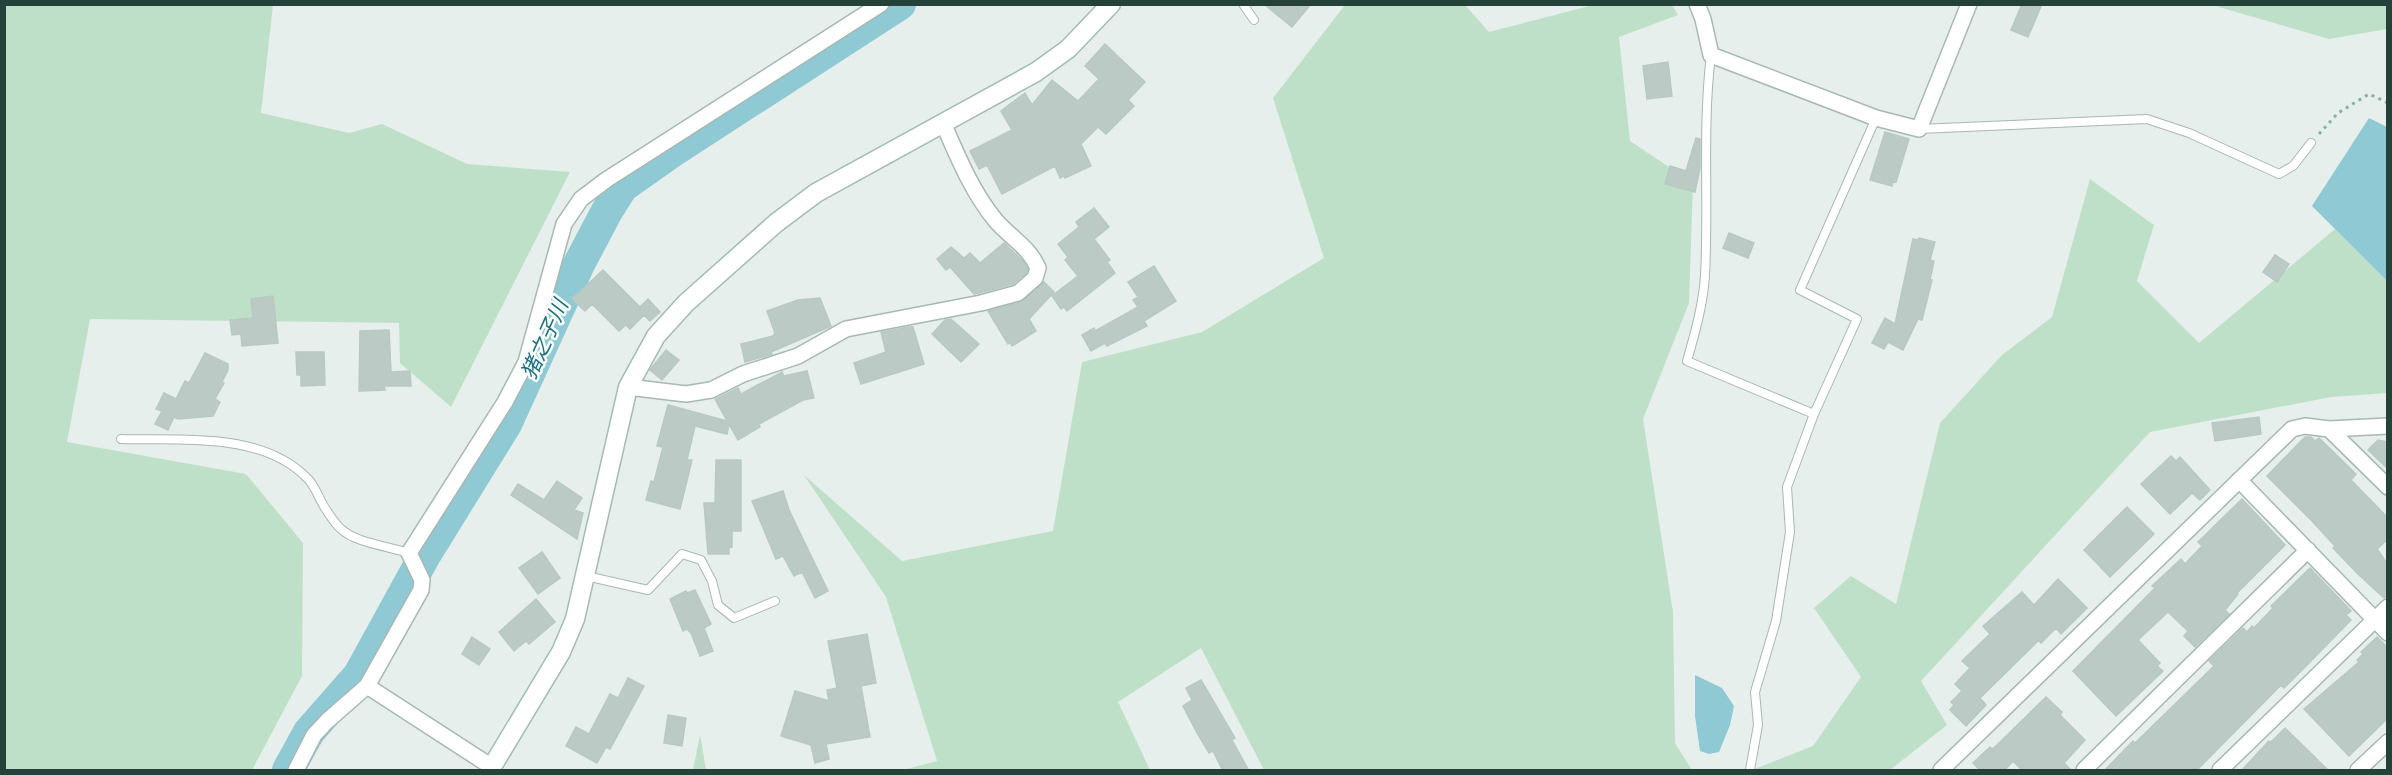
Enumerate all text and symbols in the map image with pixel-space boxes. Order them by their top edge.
water label: 猪之子川 [514,293,575,383]

